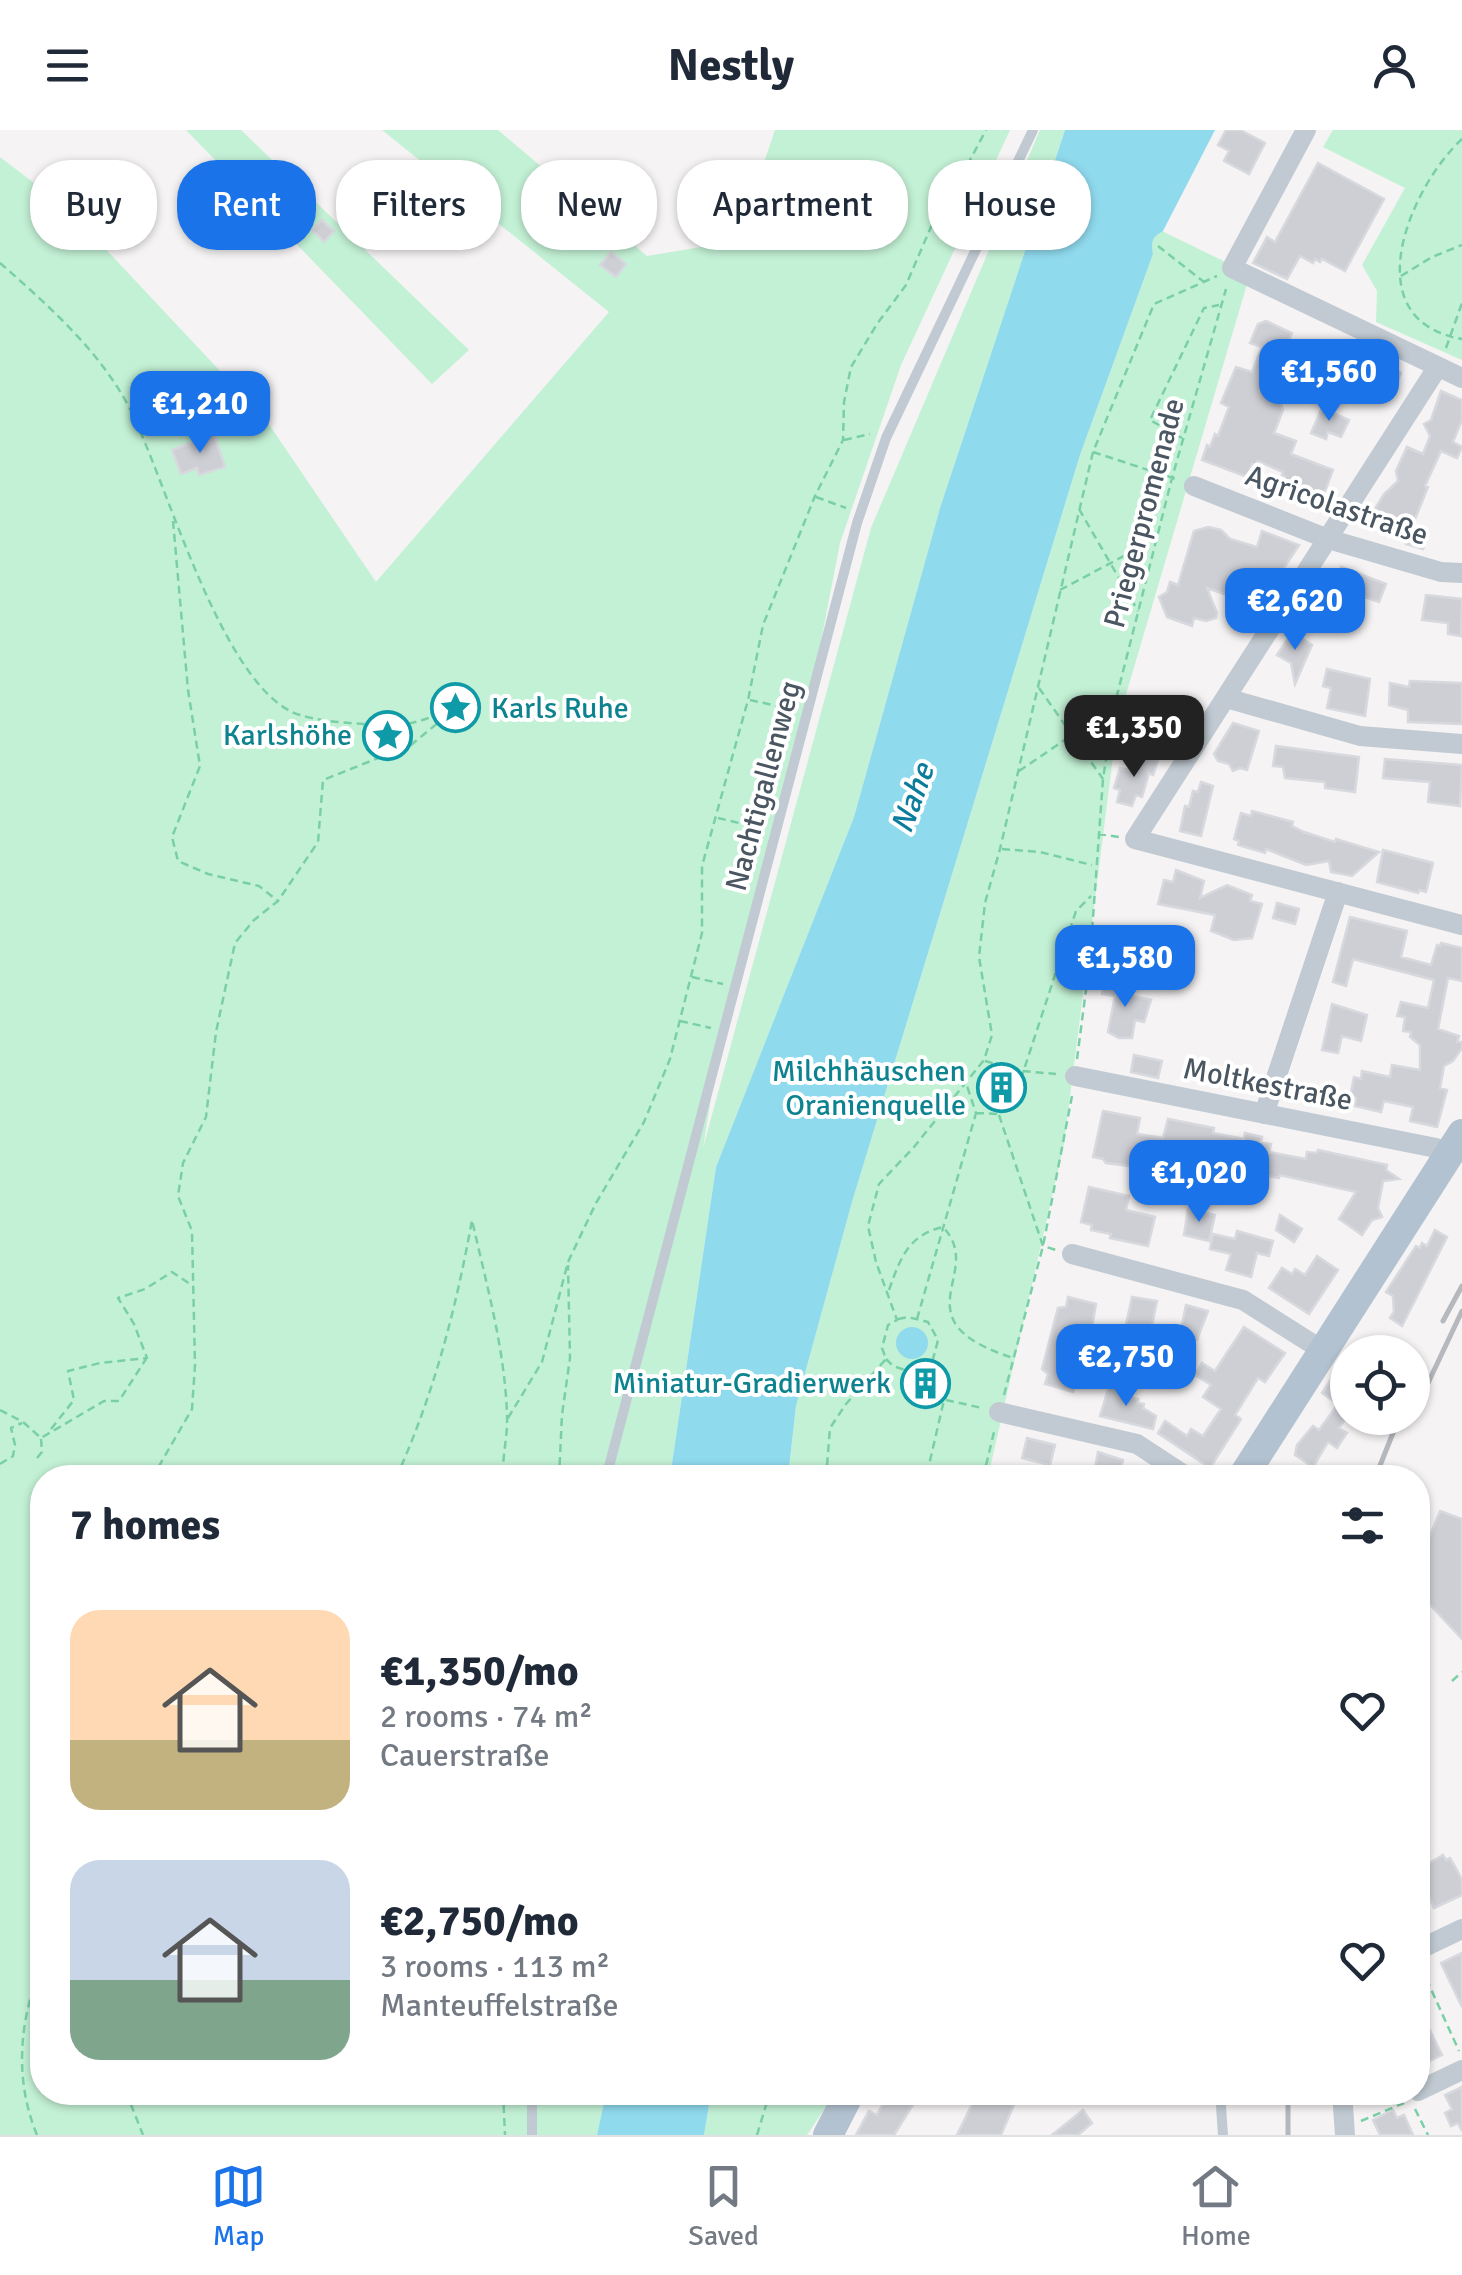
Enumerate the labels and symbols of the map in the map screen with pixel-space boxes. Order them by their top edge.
pin: €1,560 [1248,339,1410,424]
pin: €1,210 [119,371,281,456]
street label: Priegerpromenade [1096,394,1193,632]
street label: Agricolastraße [1241,457,1433,554]
pin: €2,620 [1214,568,1376,653]
street label: Nachtigallenweg [718,677,809,895]
place icon: Karls Ruhe [430,682,482,734]
place label: Karls Ruhe [491,690,629,727]
pin: €1,350 [1053,695,1215,780]
place icon: Karlshöhe [361,709,413,761]
place label: Karlshöhe [223,717,352,754]
water label: Nahe [882,756,944,838]
pin: €1,580 [1044,925,1206,1010]
street label: Moltkestraße [1180,1050,1356,1119]
place label: Milchhäuschen Oranienquelle [772,1053,966,1124]
building icon: Milchhäuschen Oranienquelle [975,1062,1027,1114]
pin: €1,020 [1118,1140,1280,1225]
pin: €2,750 [1045,1324,1207,1409]
building icon: Miniatur-Gradierwerk [900,1357,952,1409]
place label: Miniatur-Gradierwerk [613,1365,891,1402]

